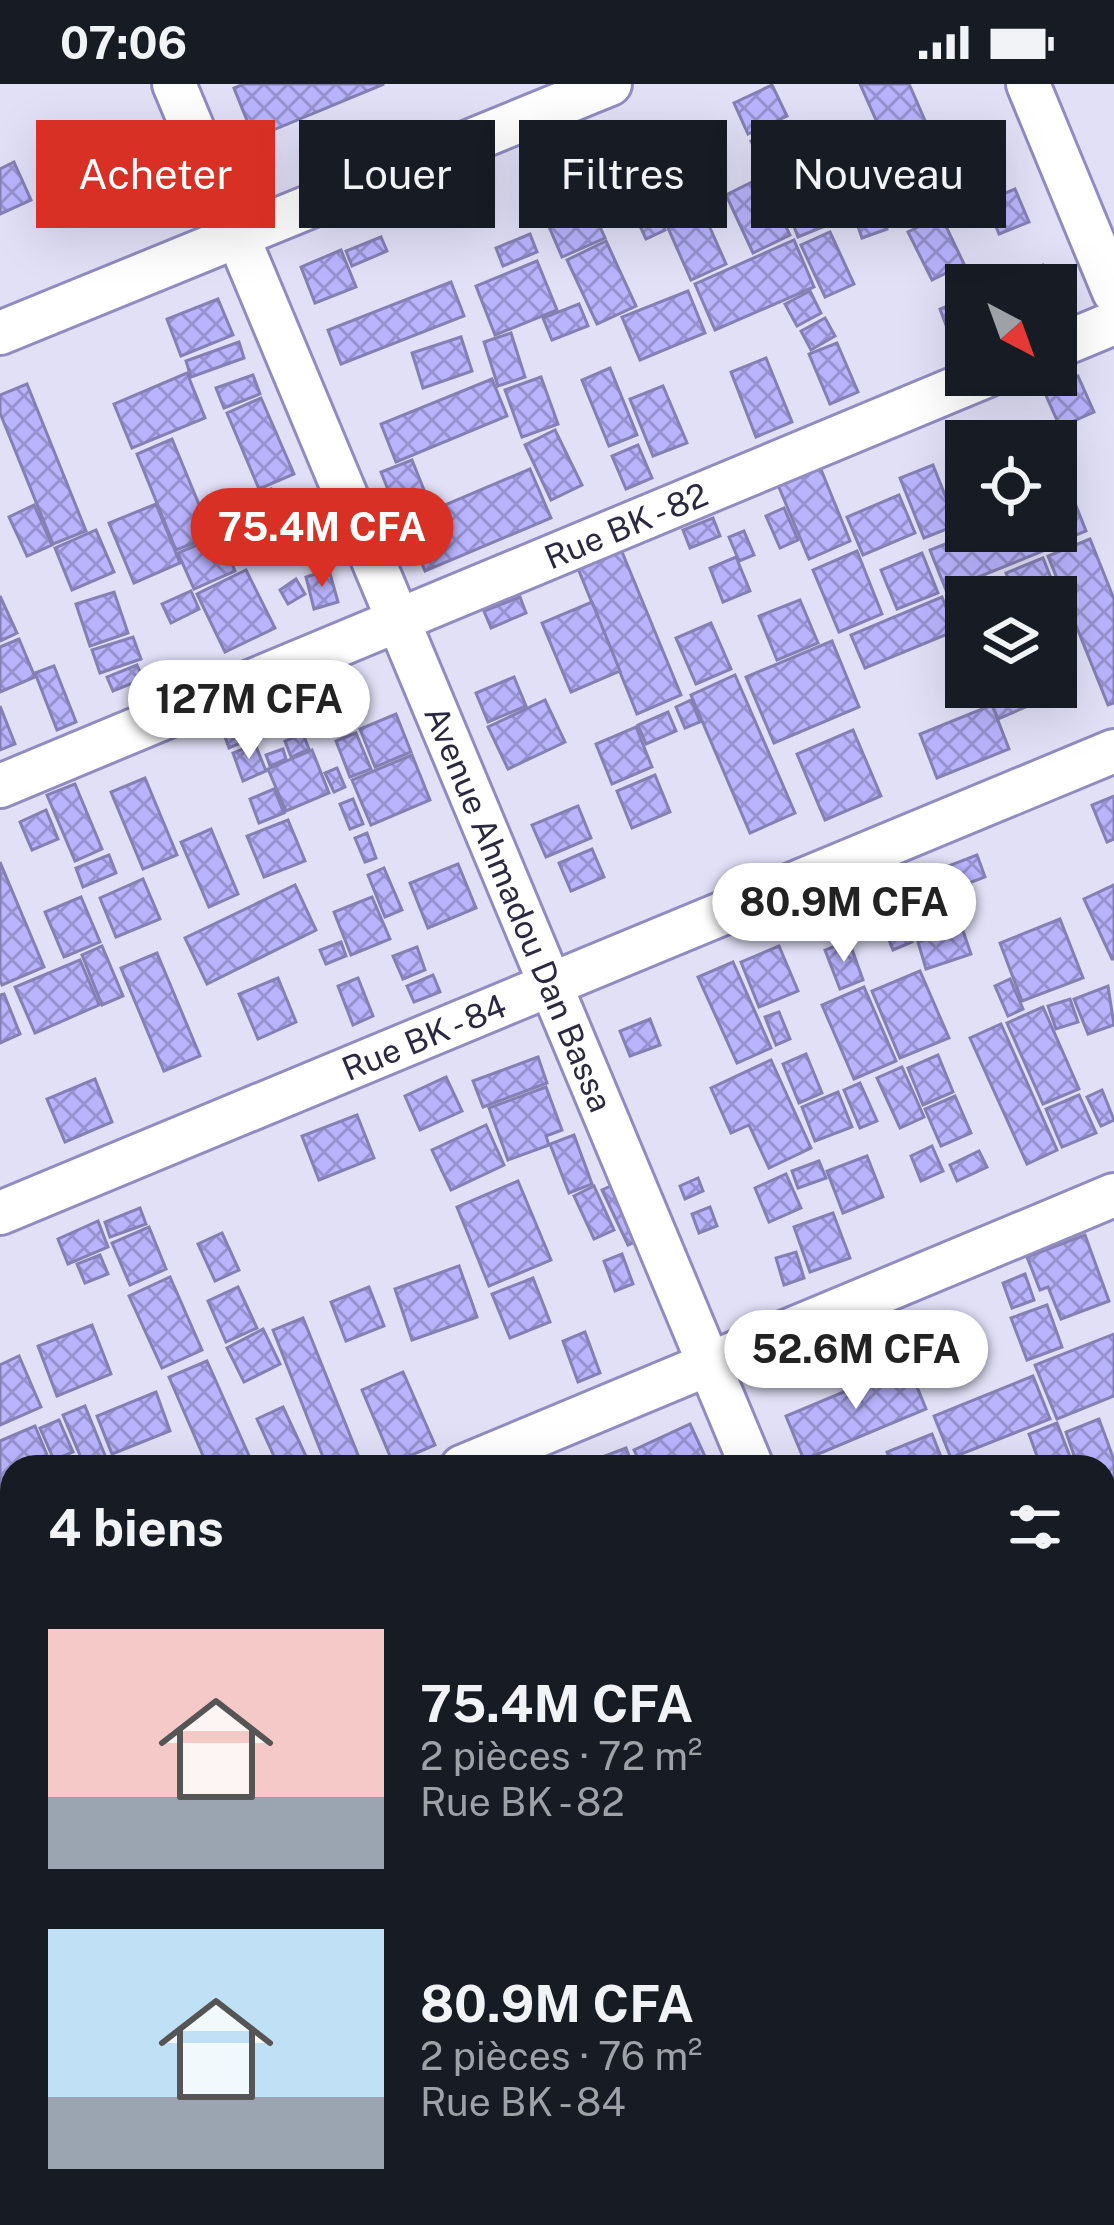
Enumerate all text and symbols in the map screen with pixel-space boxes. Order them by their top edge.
text: 07:06 [60,16,187,69]
chip: Acheter [36,120,275,228]
chip: Louer [299,120,495,228]
chip: Filtres [519,120,727,228]
chip: Nouveau [751,120,1006,228]
north arrow [945,264,1077,396]
map controls [945,264,1077,708]
button: locate [945,420,1077,552]
street label: Rue BK - 82 [539,475,713,576]
pin: 75.4M CFA [185,488,459,590]
text: 75.4M CFA [218,504,426,550]
button: layers [945,576,1077,708]
pin: 127M CFA [125,660,373,762]
text: 127M CFA [155,676,343,722]
street label: Avenue Ahmadou Dan Bassa [417,700,620,1117]
pin: 80.9M CFA [707,863,981,965]
text: 80.9M CFA [739,879,949,925]
street label: Rue BK - 84 [336,986,512,1088]
pin: 52.6M CFA [719,1310,993,1412]
text: 52.6M CFA [751,1326,961,1372]
icon: filters [1002,1494,1068,1560]
text: 4 biens [48,1498,224,1557]
text: 75.4M CFA [420,1674,693,1733]
icon: home [144,1677,288,1821]
text: 2 pièces · 72 m² [420,1733,702,1779]
text: Rue BK - 82 [420,1779,624,1825]
text: 80.9M CFA [420,1974,694,2033]
icon: home [144,1977,288,2121]
text: 2 pièces · 76 m² [420,2033,702,2079]
text: Rue BK - 84 [420,2079,626,2125]

